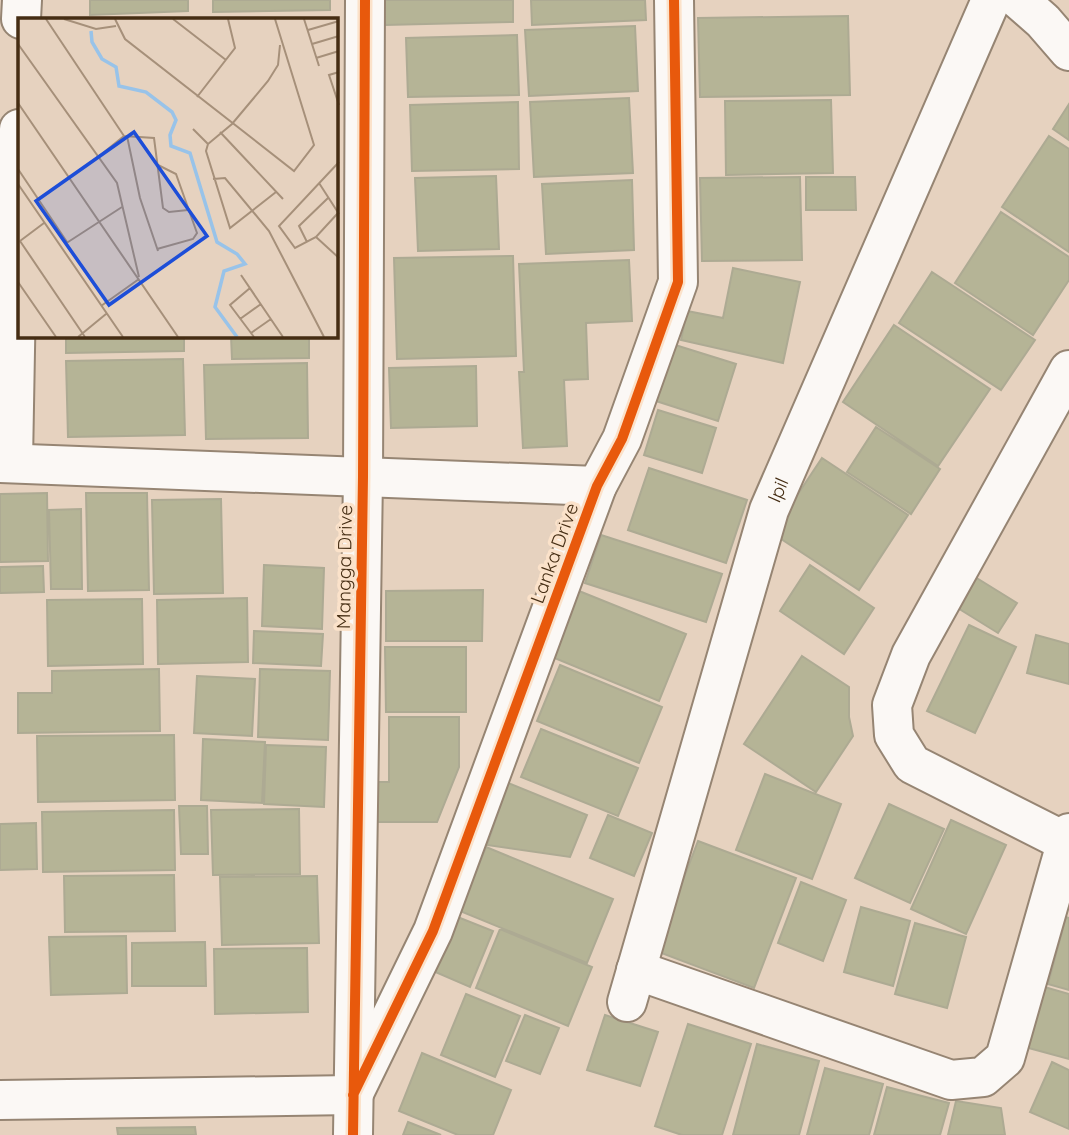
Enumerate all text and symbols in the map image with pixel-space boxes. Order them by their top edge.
inset map [18,18,338,338]
street label: Ipil [762,474,794,506]
street label: Lanka Drive [525,499,583,607]
street label: Mangga Drive [331,505,357,629]

